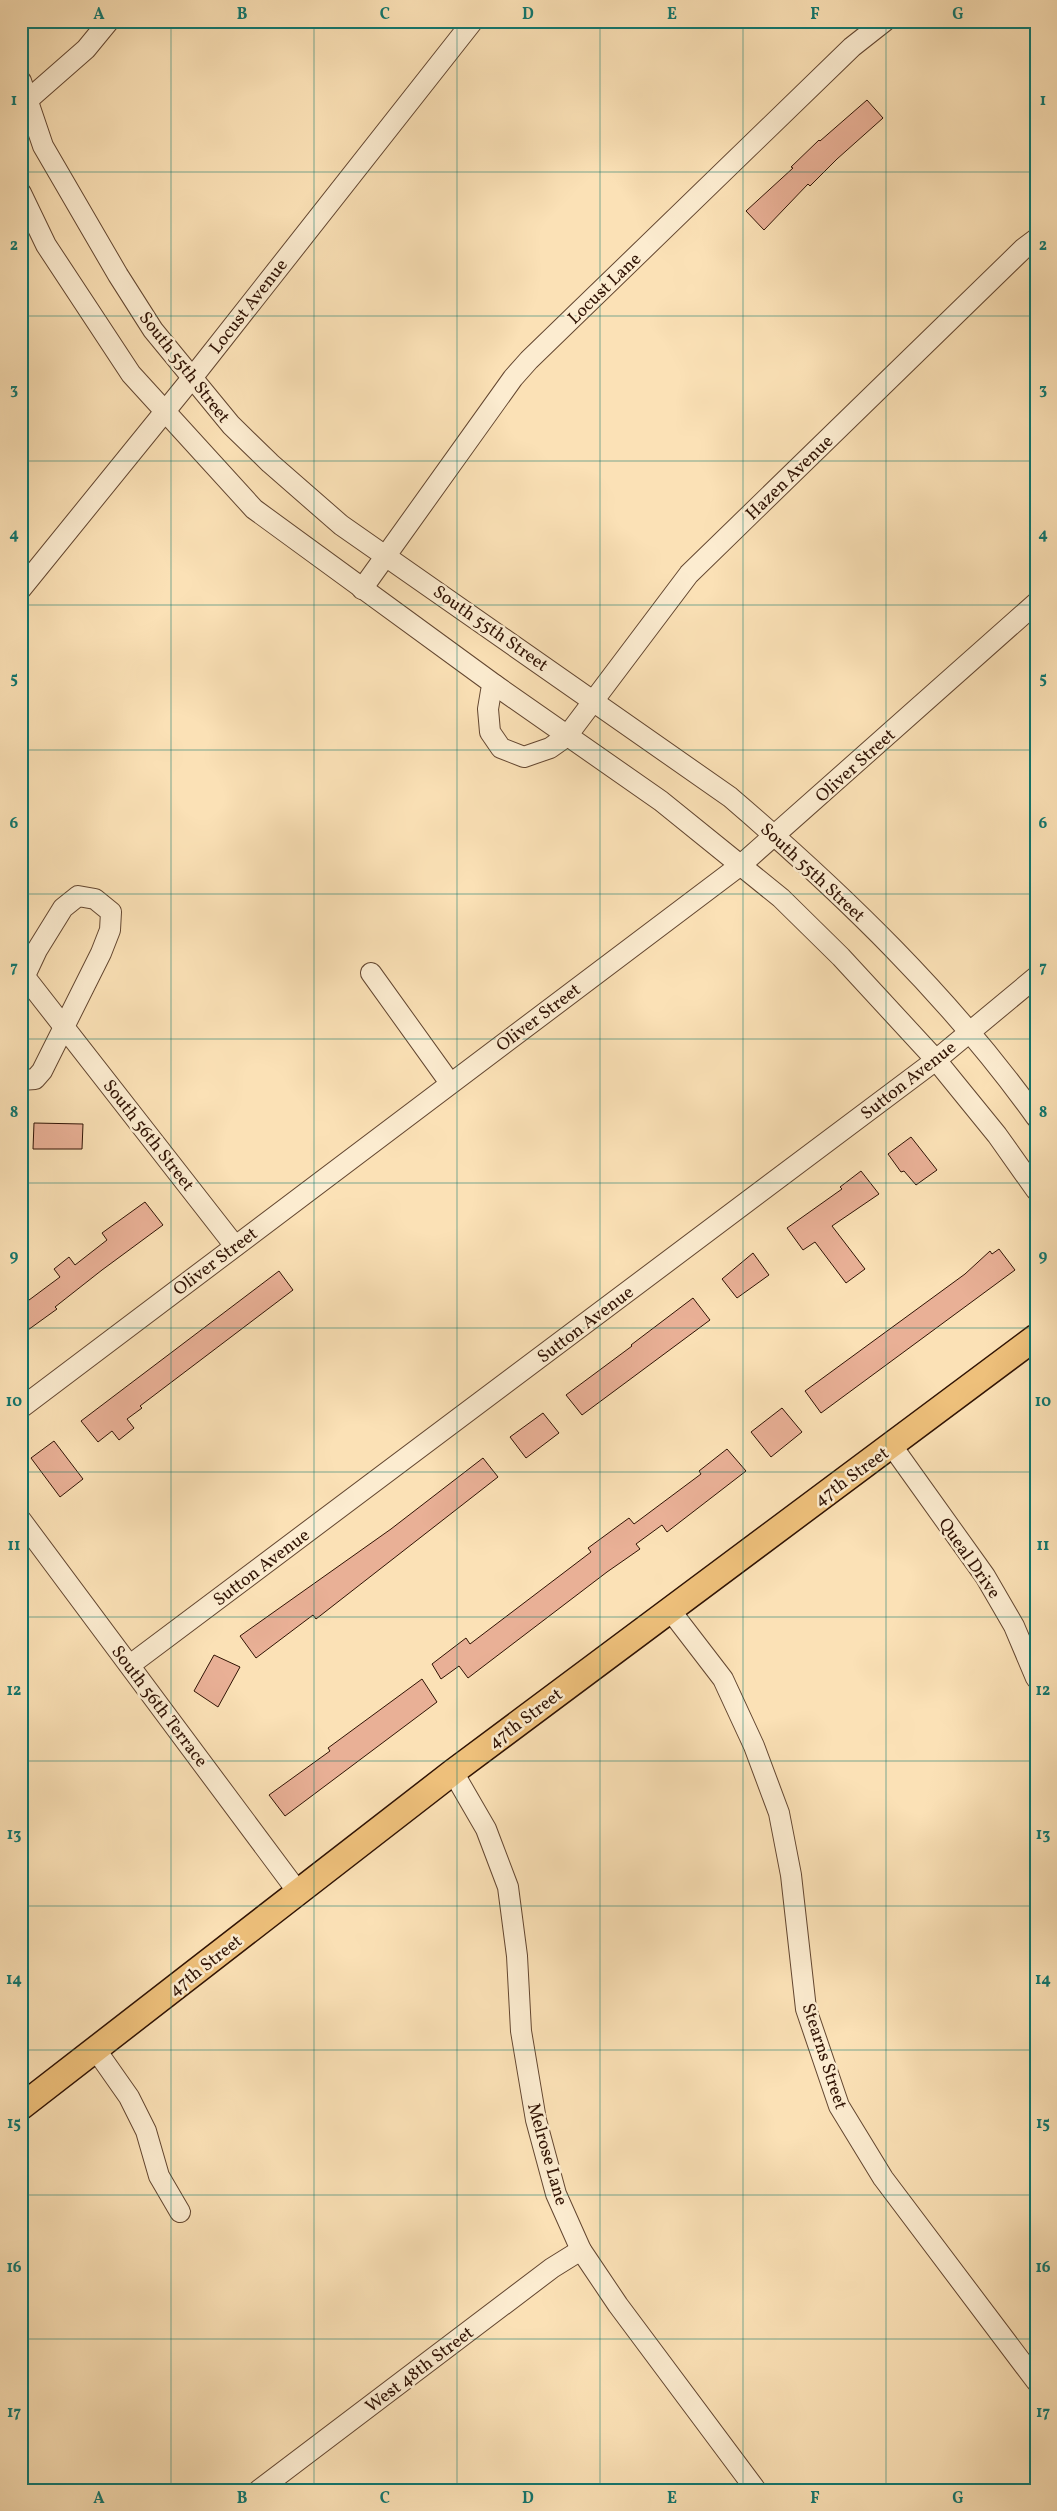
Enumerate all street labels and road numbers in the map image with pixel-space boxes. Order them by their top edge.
street label: Locust Lane [563,248,647,331]
street label: Locust Avenue [204,254,294,360]
street label: South 55th Street [132,307,235,429]
street label: Hazen Avenue [741,430,839,526]
street label: South 55th Street [427,580,553,678]
street label: Oliver Street [810,723,902,809]
street label: South 55th Street [754,818,870,928]
street label: Oliver Street [491,978,586,1058]
street label: Sutton Avenue [856,1036,962,1126]
street label: South 56th Street [96,1075,200,1197]
street label: Oliver Street [168,1222,263,1302]
street label: Sutton Avenue [532,1281,639,1370]
street label: 47th Street [809,1441,895,1513]
street label: Queal Drive [932,1513,1006,1604]
street label: Sutton Avenue [208,1524,315,1613]
street label: South 56th Terrace [105,1641,213,1773]
street label: 47th Street [484,1683,568,1755]
street label: 47th Street [164,1929,248,2003]
street label: Stearns Street [795,2000,853,2113]
street label: Melrose Lane [520,2100,573,2209]
street label: West 48th Street [360,2321,479,2419]

